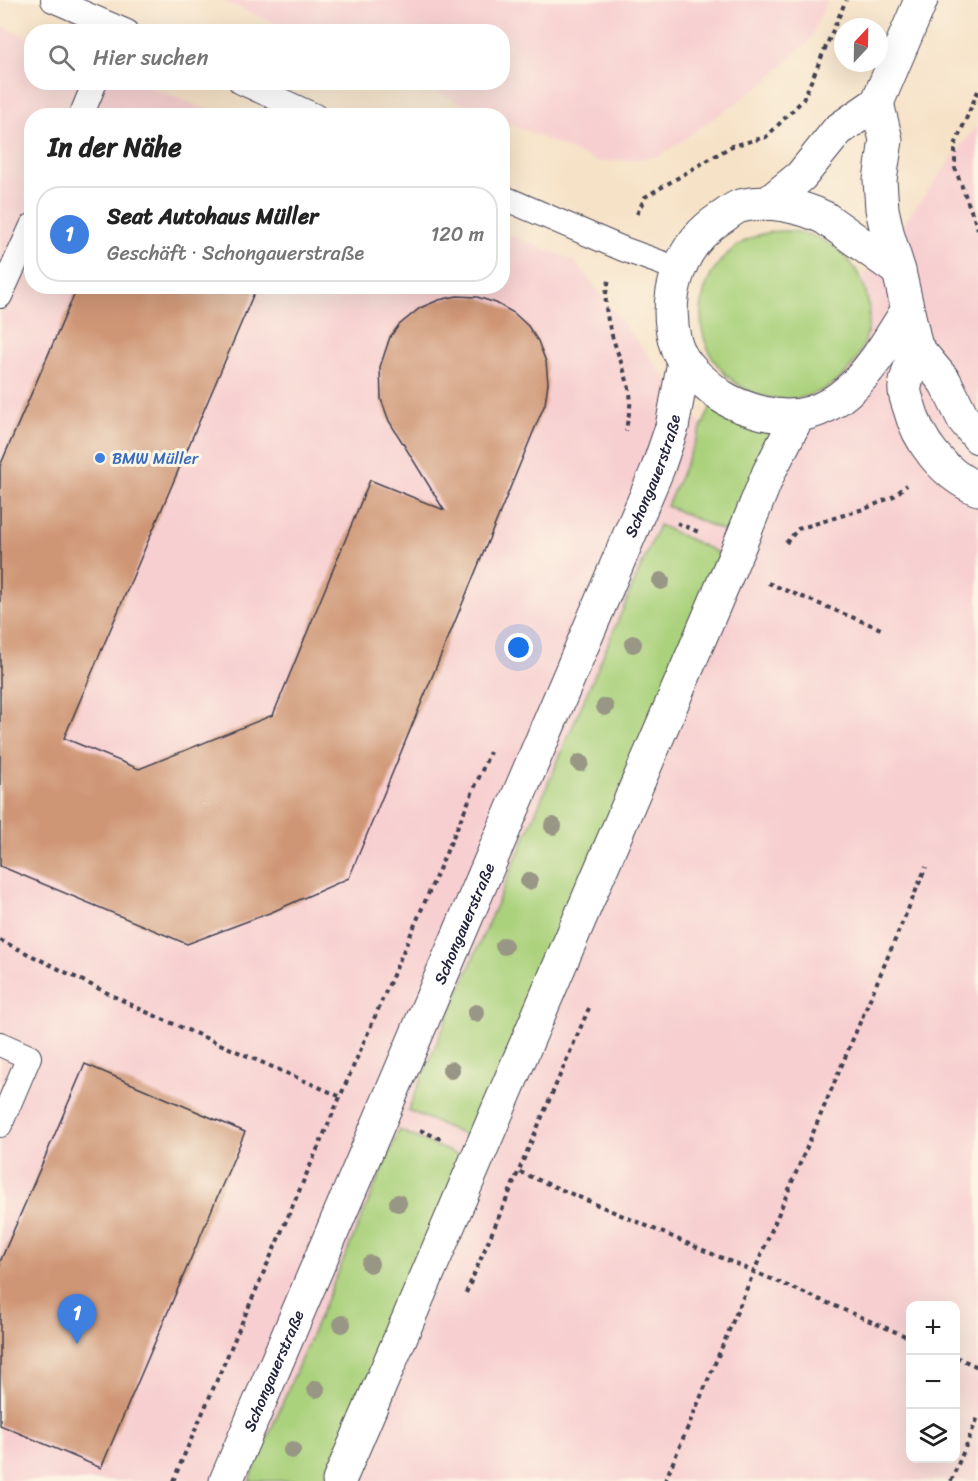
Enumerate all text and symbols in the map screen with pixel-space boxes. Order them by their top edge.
north arrow [834,18,888,72]
search box [24,24,510,90]
text: Hier suchen [93,38,208,77]
icon: search [45,41,78,74]
text: In der Nähe [48,124,182,170]
text: Seat Autohaus Müller [107,197,318,236]
text: 1 [65,217,74,252]
text: 120 m [431,217,484,252]
text: Geschäft · Schongauerstraße [107,236,364,271]
street label: Schongauerstraße [616,412,689,542]
place label: BMW Müller [112,444,200,473]
marker: BMW Müller [93,451,107,465]
your location [504,633,533,662]
street label: Schongauerstraße [425,858,503,989]
pin: 1 [58,1294,97,1344]
map controls [906,1301,960,1463]
button: + [906,1301,960,1355]
street label: Schongauerstraße [235,1305,312,1436]
button: − [906,1355,960,1409]
button: layers [906,1409,960,1463]

